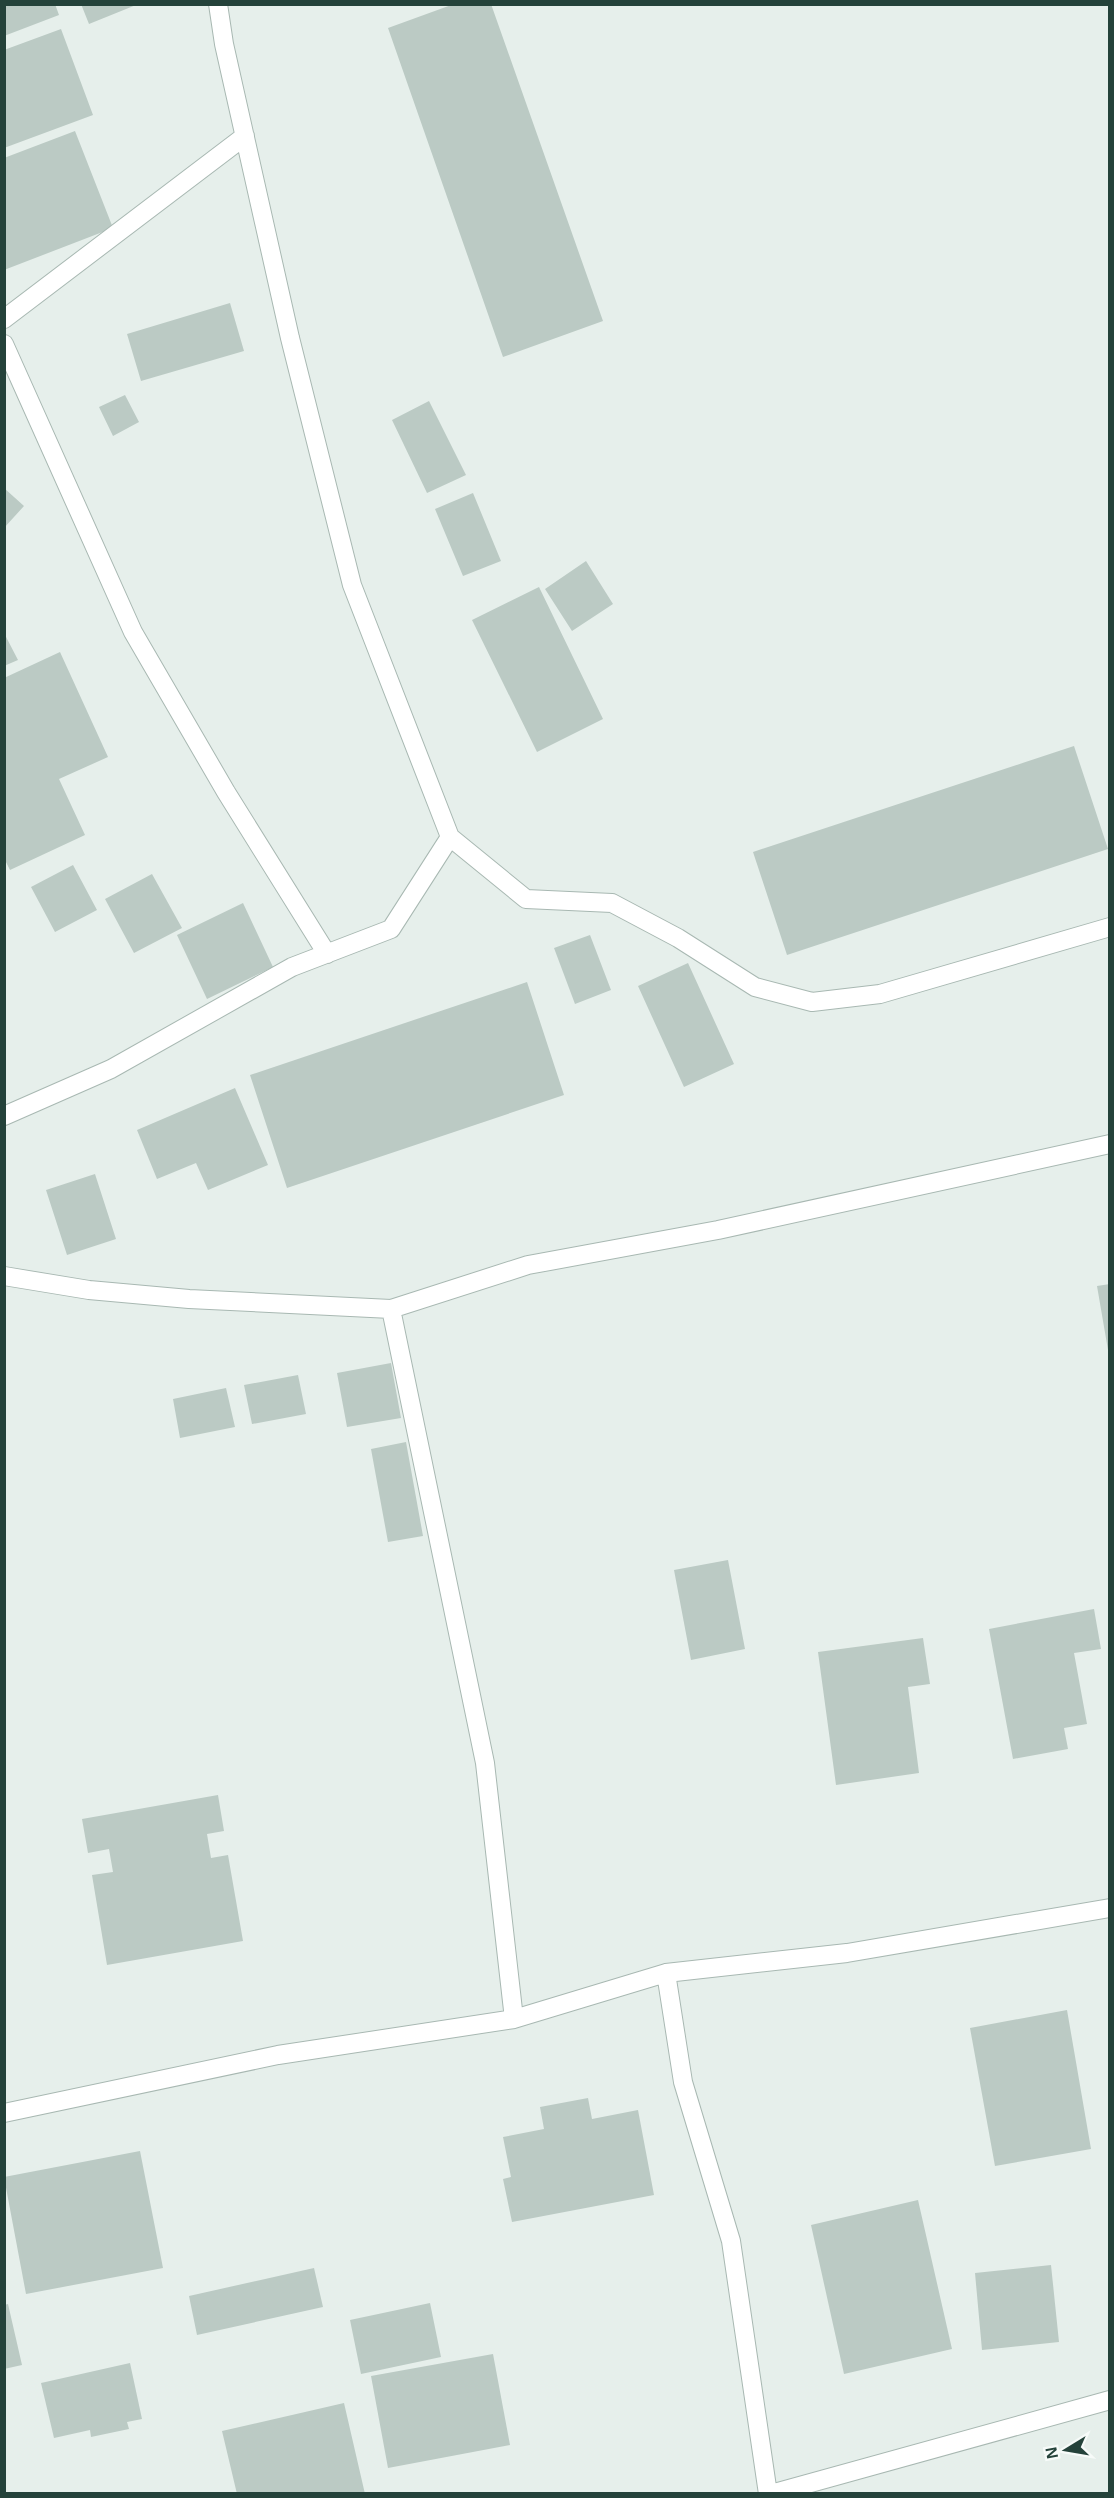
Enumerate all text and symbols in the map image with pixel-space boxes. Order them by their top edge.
north arrow [1036,2420,1096,2480]
text: N [1042,2445,1061,2460]

